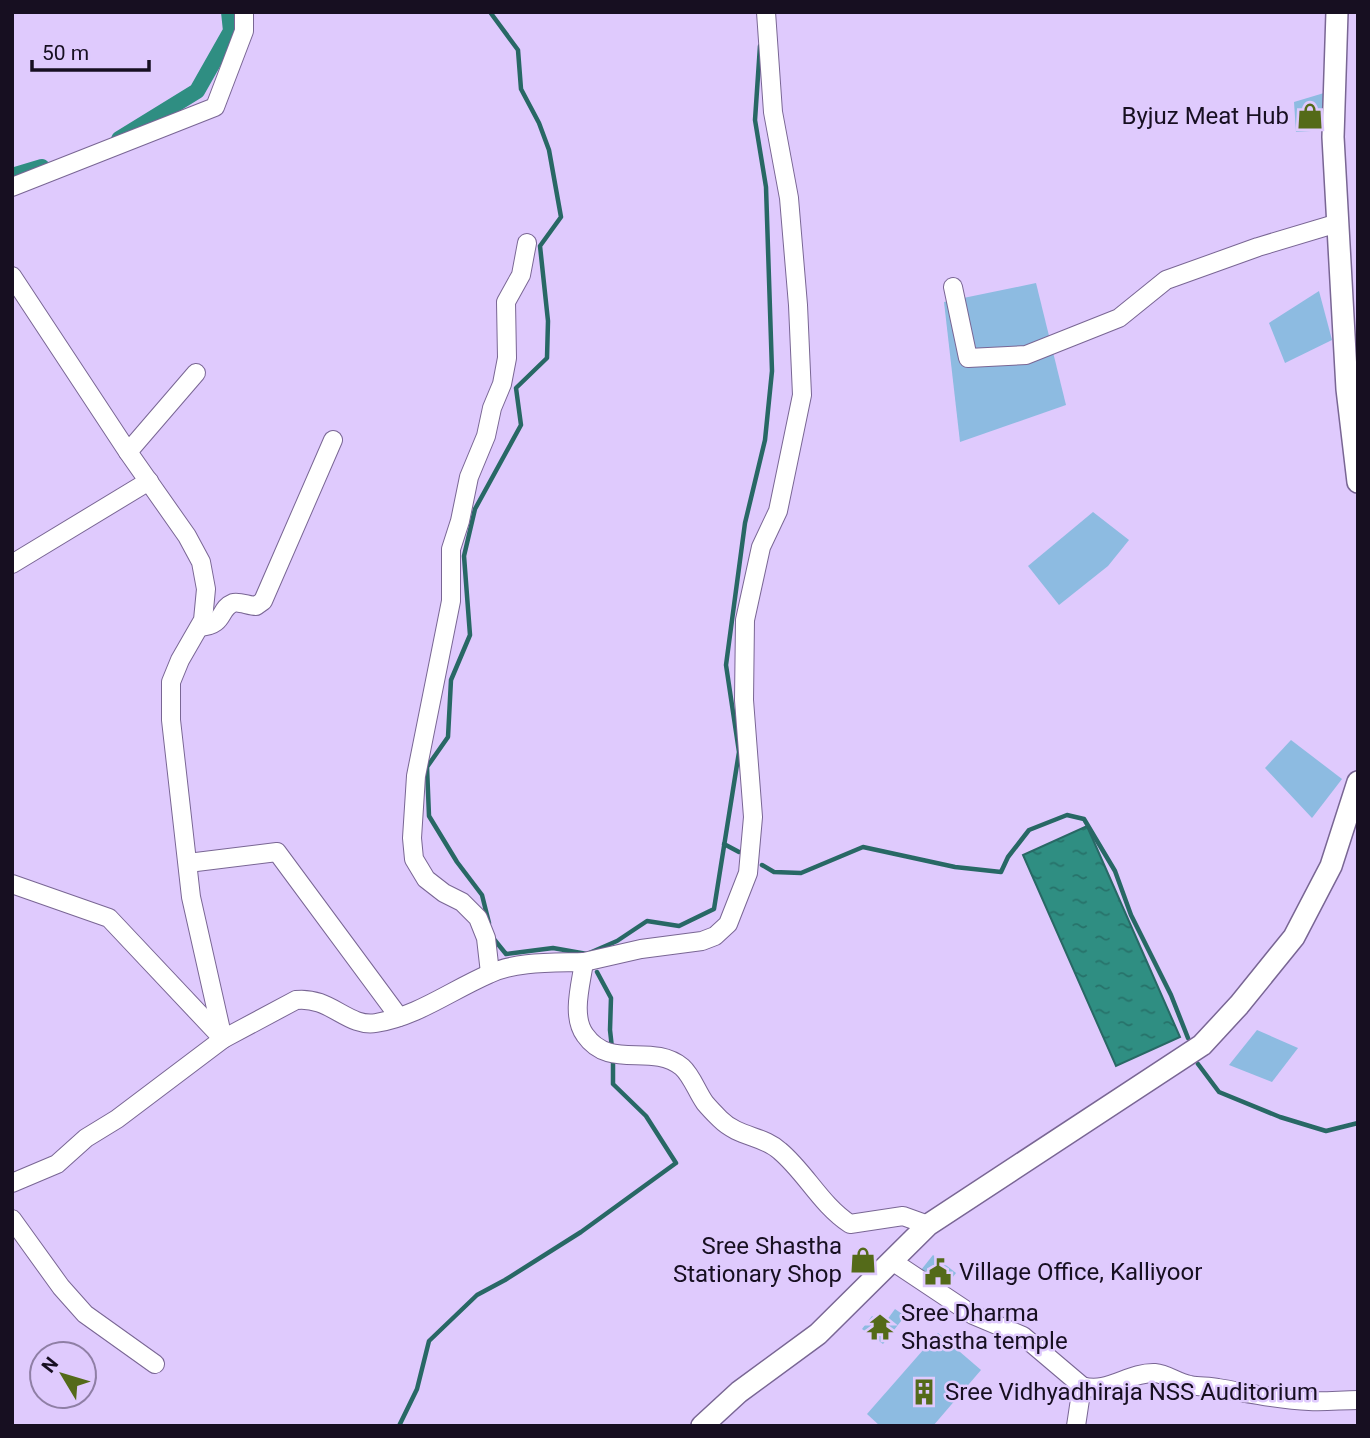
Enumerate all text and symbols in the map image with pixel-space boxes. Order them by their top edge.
scale bar [32,28,149,72]
text: 50 m [42,41,89,65]
shop icon: Byjuz Meat Hub [1295,101,1325,131]
place label: Byjuz Meat Hub [1121,102,1289,130]
place label: Sree Shastha Stationary Shop [673,1232,842,1288]
shop icon: Sree Shastha Stationary Shop [848,1245,878,1275]
public building icon: Village Office, Kalliyoor [923,1257,953,1287]
place label: Village Office, Kalliyoor [959,1258,1202,1286]
place label: Sree Dharma Shastha temple [901,1299,1068,1355]
temple icon: Sree Dharma Shastha temple [865,1312,895,1342]
north arrow [28,1340,98,1410]
text: N [37,1352,63,1377]
building icon: Sree Vidhyadhiraja NSS Auditorium [909,1377,939,1407]
place label: Sree Vidhyadhiraja NSS Auditorium [945,1378,1318,1406]

